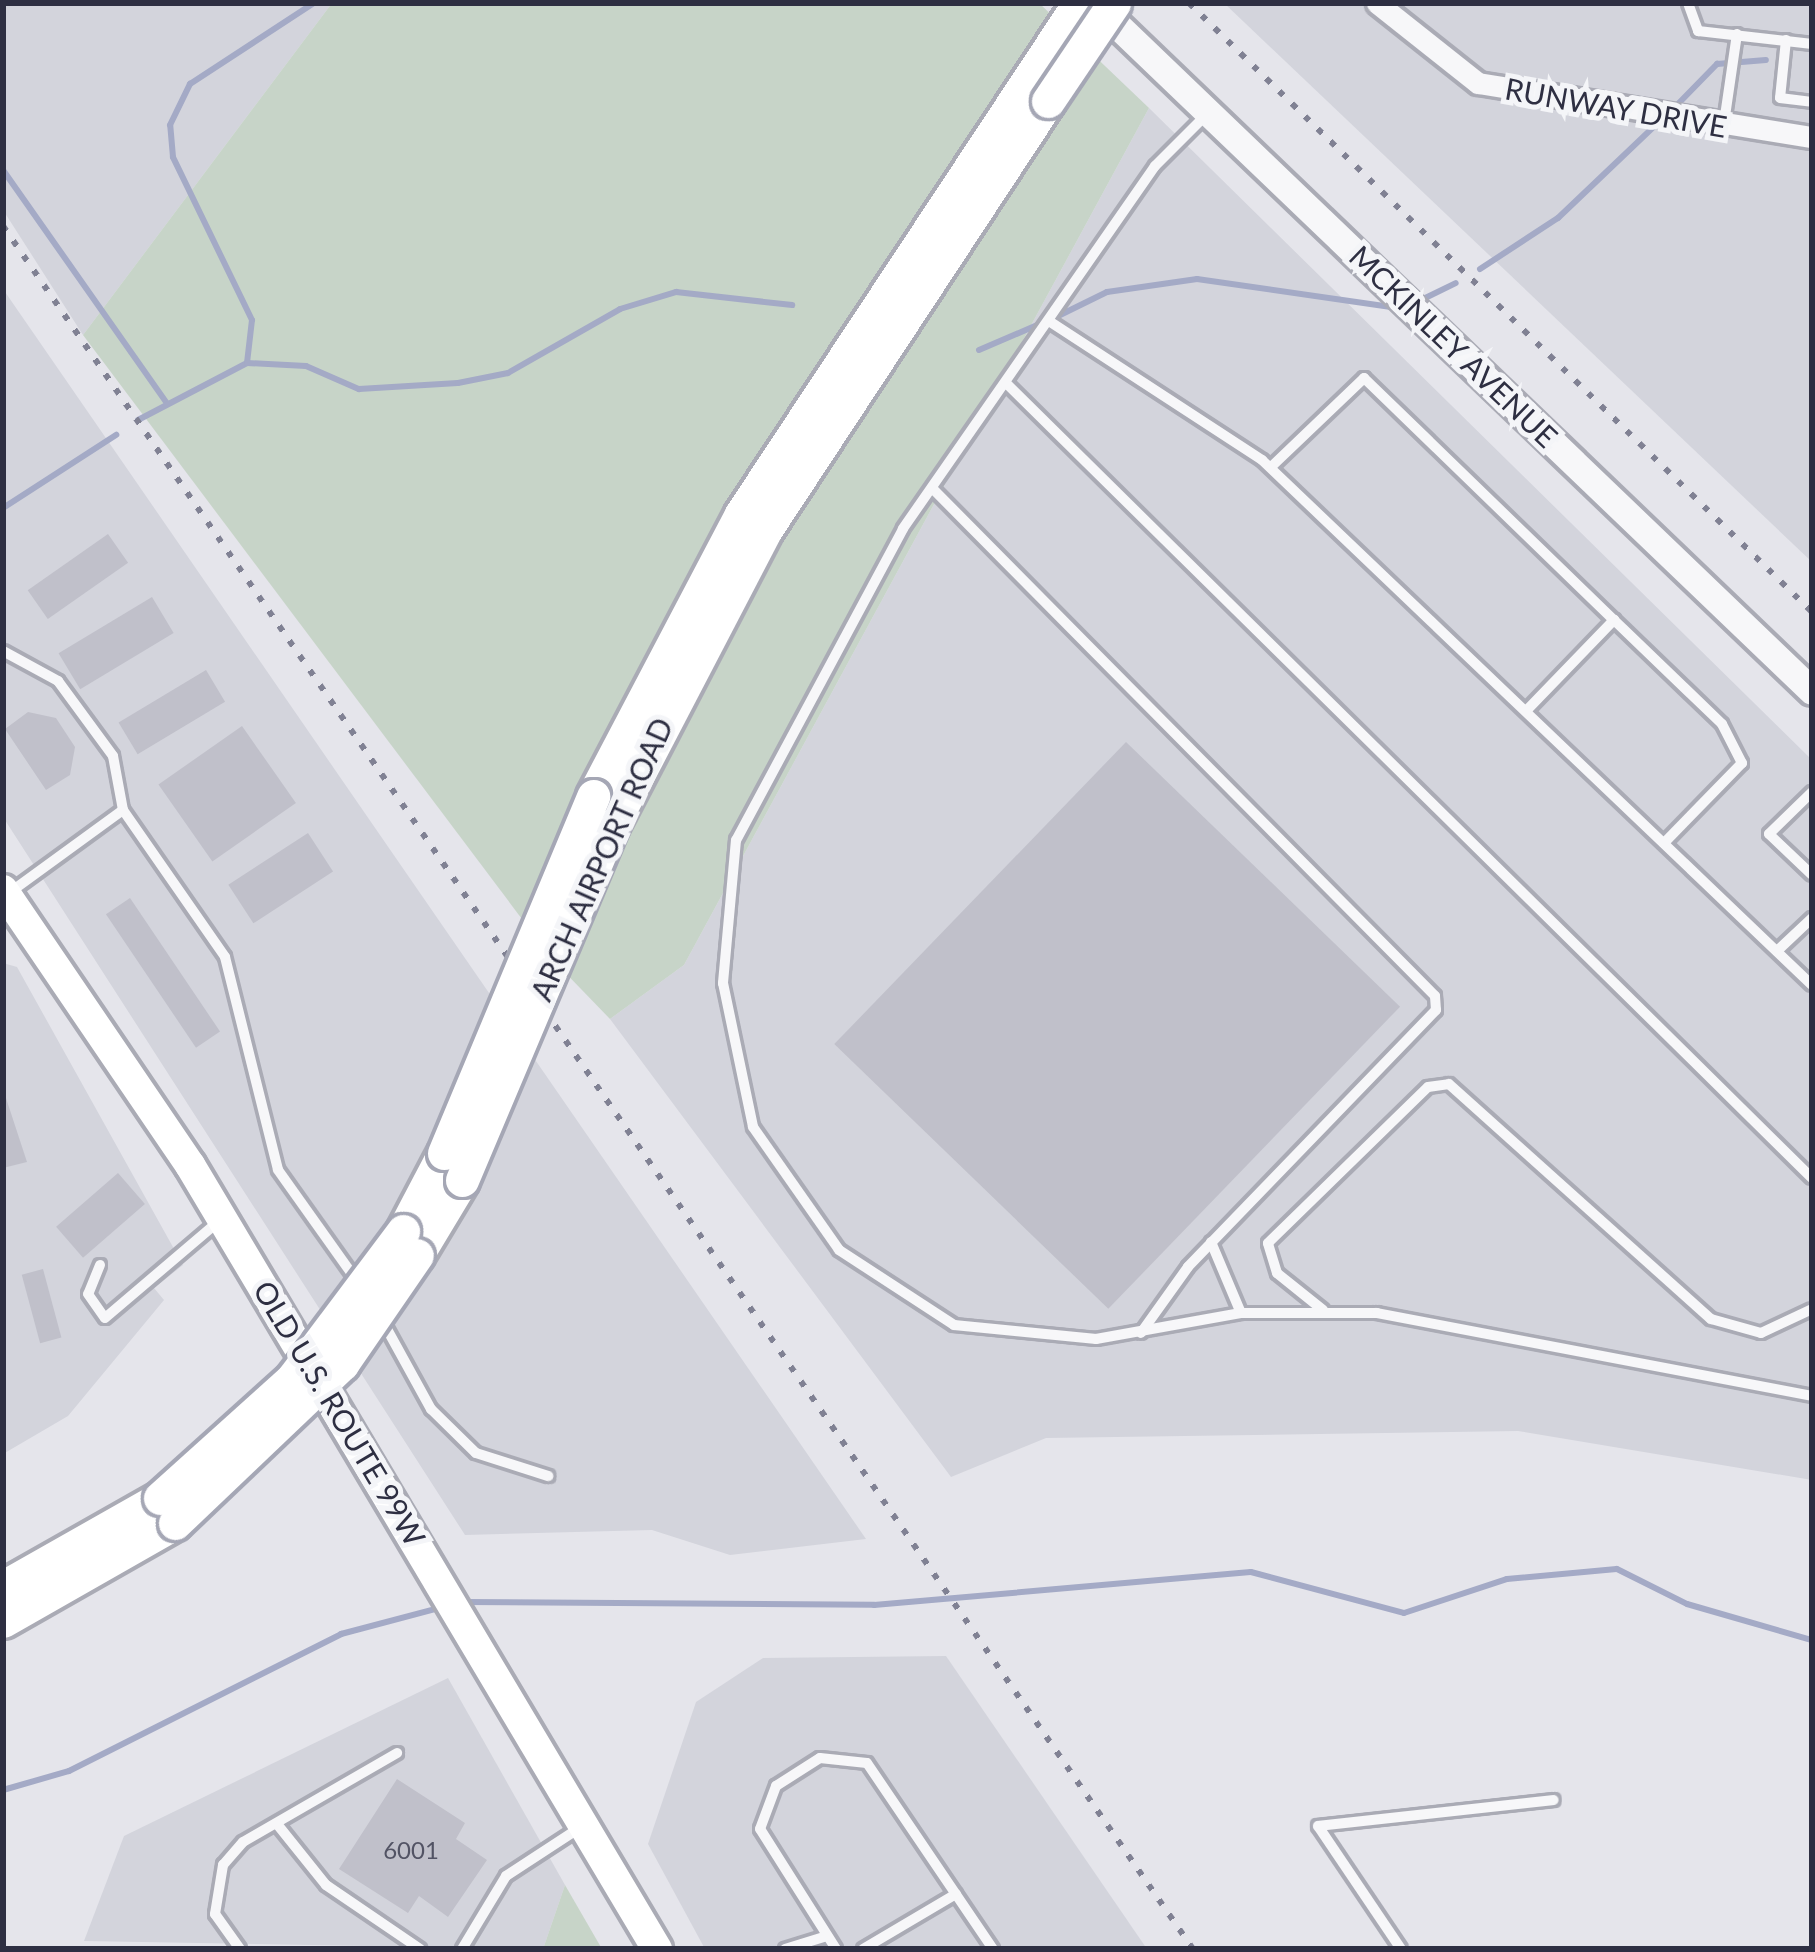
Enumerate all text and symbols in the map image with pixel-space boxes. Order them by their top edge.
street label: RUNWAY DRIVE [1502,70,1730,144]
street label: MCKINLEY AVENUE [1342,237,1566,455]
street label: ARCH AIRPORT ROAD [522,711,680,1007]
street label: OLD U.S. ROUTE 99W [247,1274,433,1552]
house number: 6001 [383,1836,439,1864]

